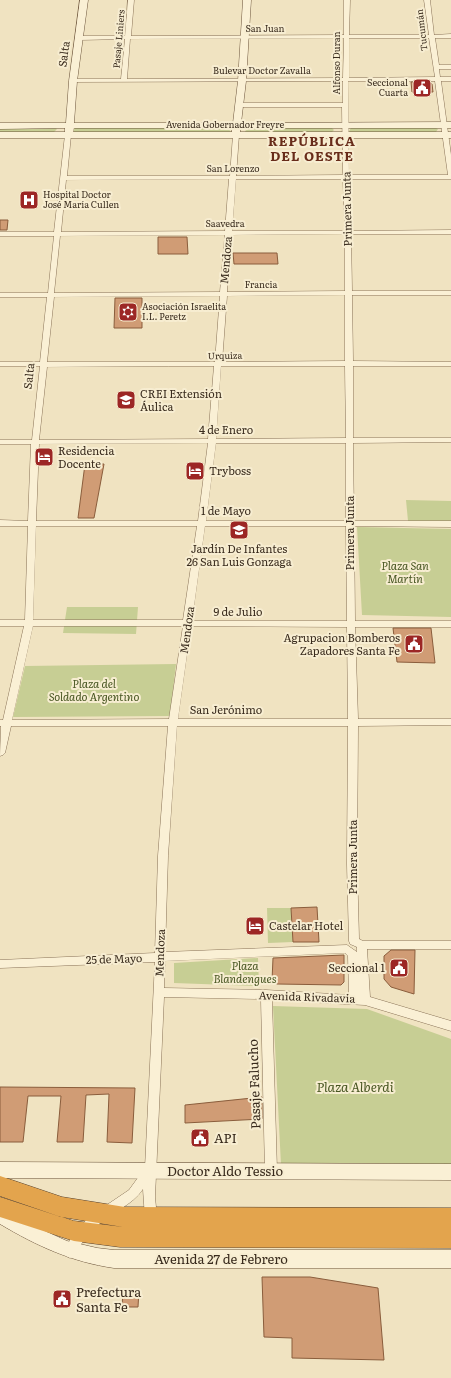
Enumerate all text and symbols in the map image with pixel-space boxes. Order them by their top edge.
street label: Tucumán [412,8,431,52]
street label: Pasaje Liniers [108,9,128,69]
street label: San Juan [246,21,285,35]
street label: Alfonso Duran [329,32,343,94]
street label: Salta [53,40,73,68]
street label: Bulevar Doctor Zavalla [213,63,311,77]
place label: Seccional Cuarta [367,75,408,99]
public building icon: Seccional Cuarta [411,77,433,99]
street label: Avenida Gobernador Freyre [166,117,284,131]
district label: REPÚBLICA DEL OESTE [268,131,356,165]
street label: San Lorenzo [206,161,260,175]
street label: Primera Junta [337,171,355,247]
place label: Hospital Doctor José María Cullen [43,187,119,211]
hospital icon: Hospital Doctor José María Cullen [18,189,40,211]
street label: Saavedra [206,216,245,230]
street label: Mendoza [215,235,235,284]
street label: Francia [245,277,277,291]
place label: Asociación Israelita I.L. Peretz [142,299,226,323]
synagogue icon: Asociación Israelita I.L. Peretz [117,301,139,323]
street label: Urquiza [208,348,243,362]
street label: Salta [19,362,37,390]
place label: CREI Extensión Áulica [140,385,222,414]
school or university icon: CREI Extensión Áulica [115,389,137,411]
street label: 4 de Enero [199,421,253,437]
place label: Residencia Docente [58,442,114,471]
hotel icon: Residencia Docente [33,446,55,468]
hotel icon: Tryboss [184,460,206,482]
place label: Tryboss [209,462,251,478]
street label: Primera Junta [341,495,357,571]
street label: 1 de Mayo [201,502,251,518]
school or university icon: Jardín De Infantes 26 San Luis Gonzaga [228,519,250,541]
place label: Jardín De Infantes 26 San Luis Gonzaga [186,540,292,569]
park label: Plaza San Martín [381,557,429,586]
street label: 9 de Julio [213,603,263,619]
street label: Mendoza [175,605,197,655]
place label: Agrupacion Bomberos Zapadores Santa Fe [283,629,400,658]
public building icon: Agrupacion Bomberos Zapadores Santa Fe [403,633,425,655]
park label: Plaza del Soldado Argentino [49,675,139,704]
street label: San Jerónimo [190,701,262,717]
street label: Primera Junta [344,819,360,895]
hotel icon: Castelar Hotel [244,915,266,937]
place label: Castelar Hotel [269,917,343,933]
street label: Mendoza [150,929,168,977]
street label: 25 de Mayo [85,949,143,967]
park label: Plaza Blandengues [213,957,277,986]
public building icon: Seccional 1 [388,957,410,979]
place label: Seccional 1 [328,959,386,975]
street label: Avenida Rivadavia [258,986,356,1006]
street label: Pasaje Falucho [242,1038,265,1129]
park label: Plaza Alberdi [316,1077,394,1096]
public building icon: API [189,1127,211,1149]
place label: API [214,1128,237,1147]
street label: Doctor Aldo Tessio [167,1161,283,1180]
street label: Avenida 27 de Febrero [154,1249,288,1268]
place label: Prefectura Santa Fe [76,1282,141,1316]
public building icon: Prefectura Santa Fe [51,1288,73,1310]

